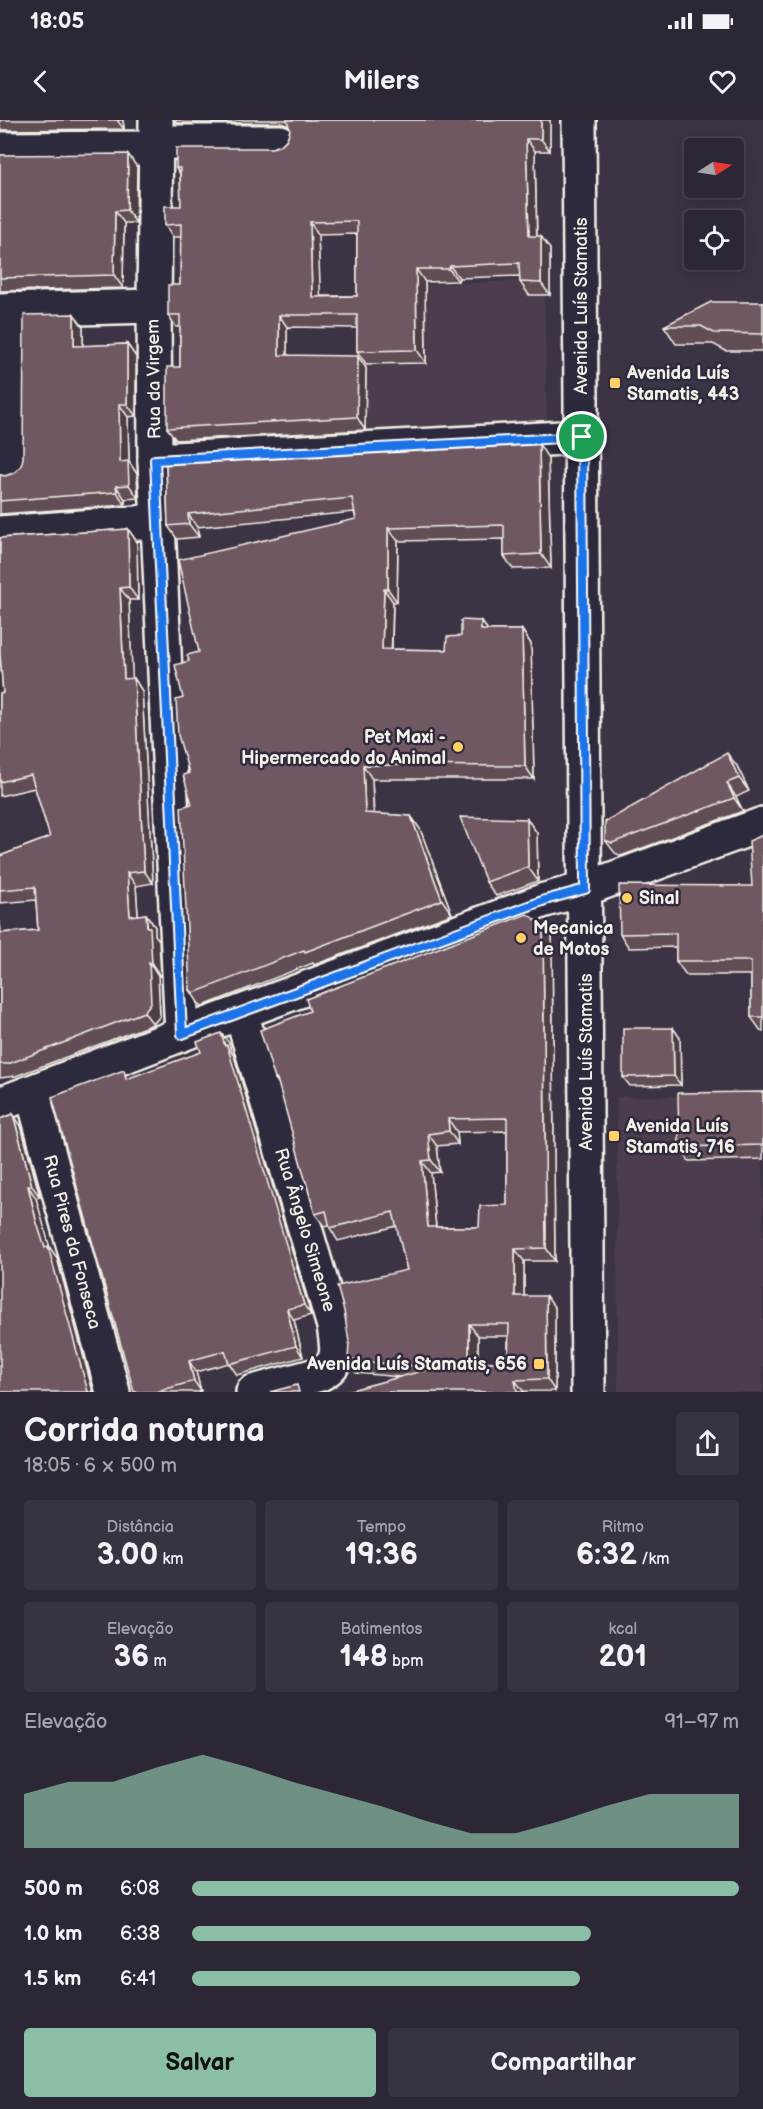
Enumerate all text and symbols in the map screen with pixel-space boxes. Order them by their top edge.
text: 18:05 [30,8,84,35]
icon: back [24,65,57,98]
text: Milers [343,65,420,97]
icon: heart [706,65,739,98]
north arrow [684,138,744,198]
map controls [684,138,744,270]
button: locate [684,210,744,270]
street label: Avenida Luís Stamatis [571,217,592,395]
street label: Rua da Virgem [142,319,166,439]
place label: Avenida Luís Stamatis, 443 [626,363,739,405]
marker: Avenida Luís Stamatis, 443 [608,376,622,390]
pin [556,411,607,462]
icon: arrive [565,420,598,453]
place label: Pet Maxi - Hipermercado do Animal [241,727,446,769]
marker: Pet Maxi - Hipermercado do Animal [451,740,465,754]
place label: Sinal [639,888,679,909]
marker: Sinal [620,891,634,905]
place label: Mecanica de Motos [533,918,614,960]
marker: Mecanica de Motos [514,931,528,945]
street label: Avenida Luís Stamatis [576,973,597,1151]
place label: Avenida Luís Stamatis, 716 [625,1116,735,1158]
marker: Avenida Luís Stamatis, 716 [607,1129,621,1143]
street label: Rua Ângelo Simeone [270,1145,342,1315]
street label: Rua Pires da Fonseca [39,1153,105,1331]
place label: Avenida Luís Stamatis, 656 [306,1354,527,1375]
marker: Avenida Luís Stamatis, 656 [532,1357,546,1371]
text: Corrida noturna [24,1411,265,1451]
button: share [676,1412,739,1475]
text: 18:05 · 6 × 500 m [24,1454,177,1478]
text: Distância [107,1518,174,1537]
text: Tempo [357,1518,406,1537]
text: Ritmo [602,1518,644,1537]
text: 3.00 [97,1537,158,1573]
text: 19:36 [345,1537,418,1573]
text: 6:32 [576,1537,637,1573]
text: km [158,1550,184,1569]
text: /km [637,1550,670,1569]
text: Elevação [107,1620,174,1639]
text: Batimentos [341,1620,422,1639]
text: kcal [608,1620,637,1639]
text: 36 [114,1639,149,1675]
text: 148 [339,1639,388,1675]
text: 201 [598,1639,647,1675]
text: m [149,1652,167,1671]
text: bpm [388,1652,424,1671]
text: Elevação [24,1710,107,1734]
text: 91–97 m [664,1710,739,1734]
text: 500 m [24,1877,83,1901]
text: 6:08 [120,1877,160,1901]
text: 1.0 km [24,1922,82,1946]
text: 6:38 [120,1922,160,1946]
text: 1.5 km [24,1967,81,1991]
text: 6:41 [120,1967,156,1991]
button: Salvar [24,2028,376,2097]
button: Compartilhar [388,2028,739,2097]

